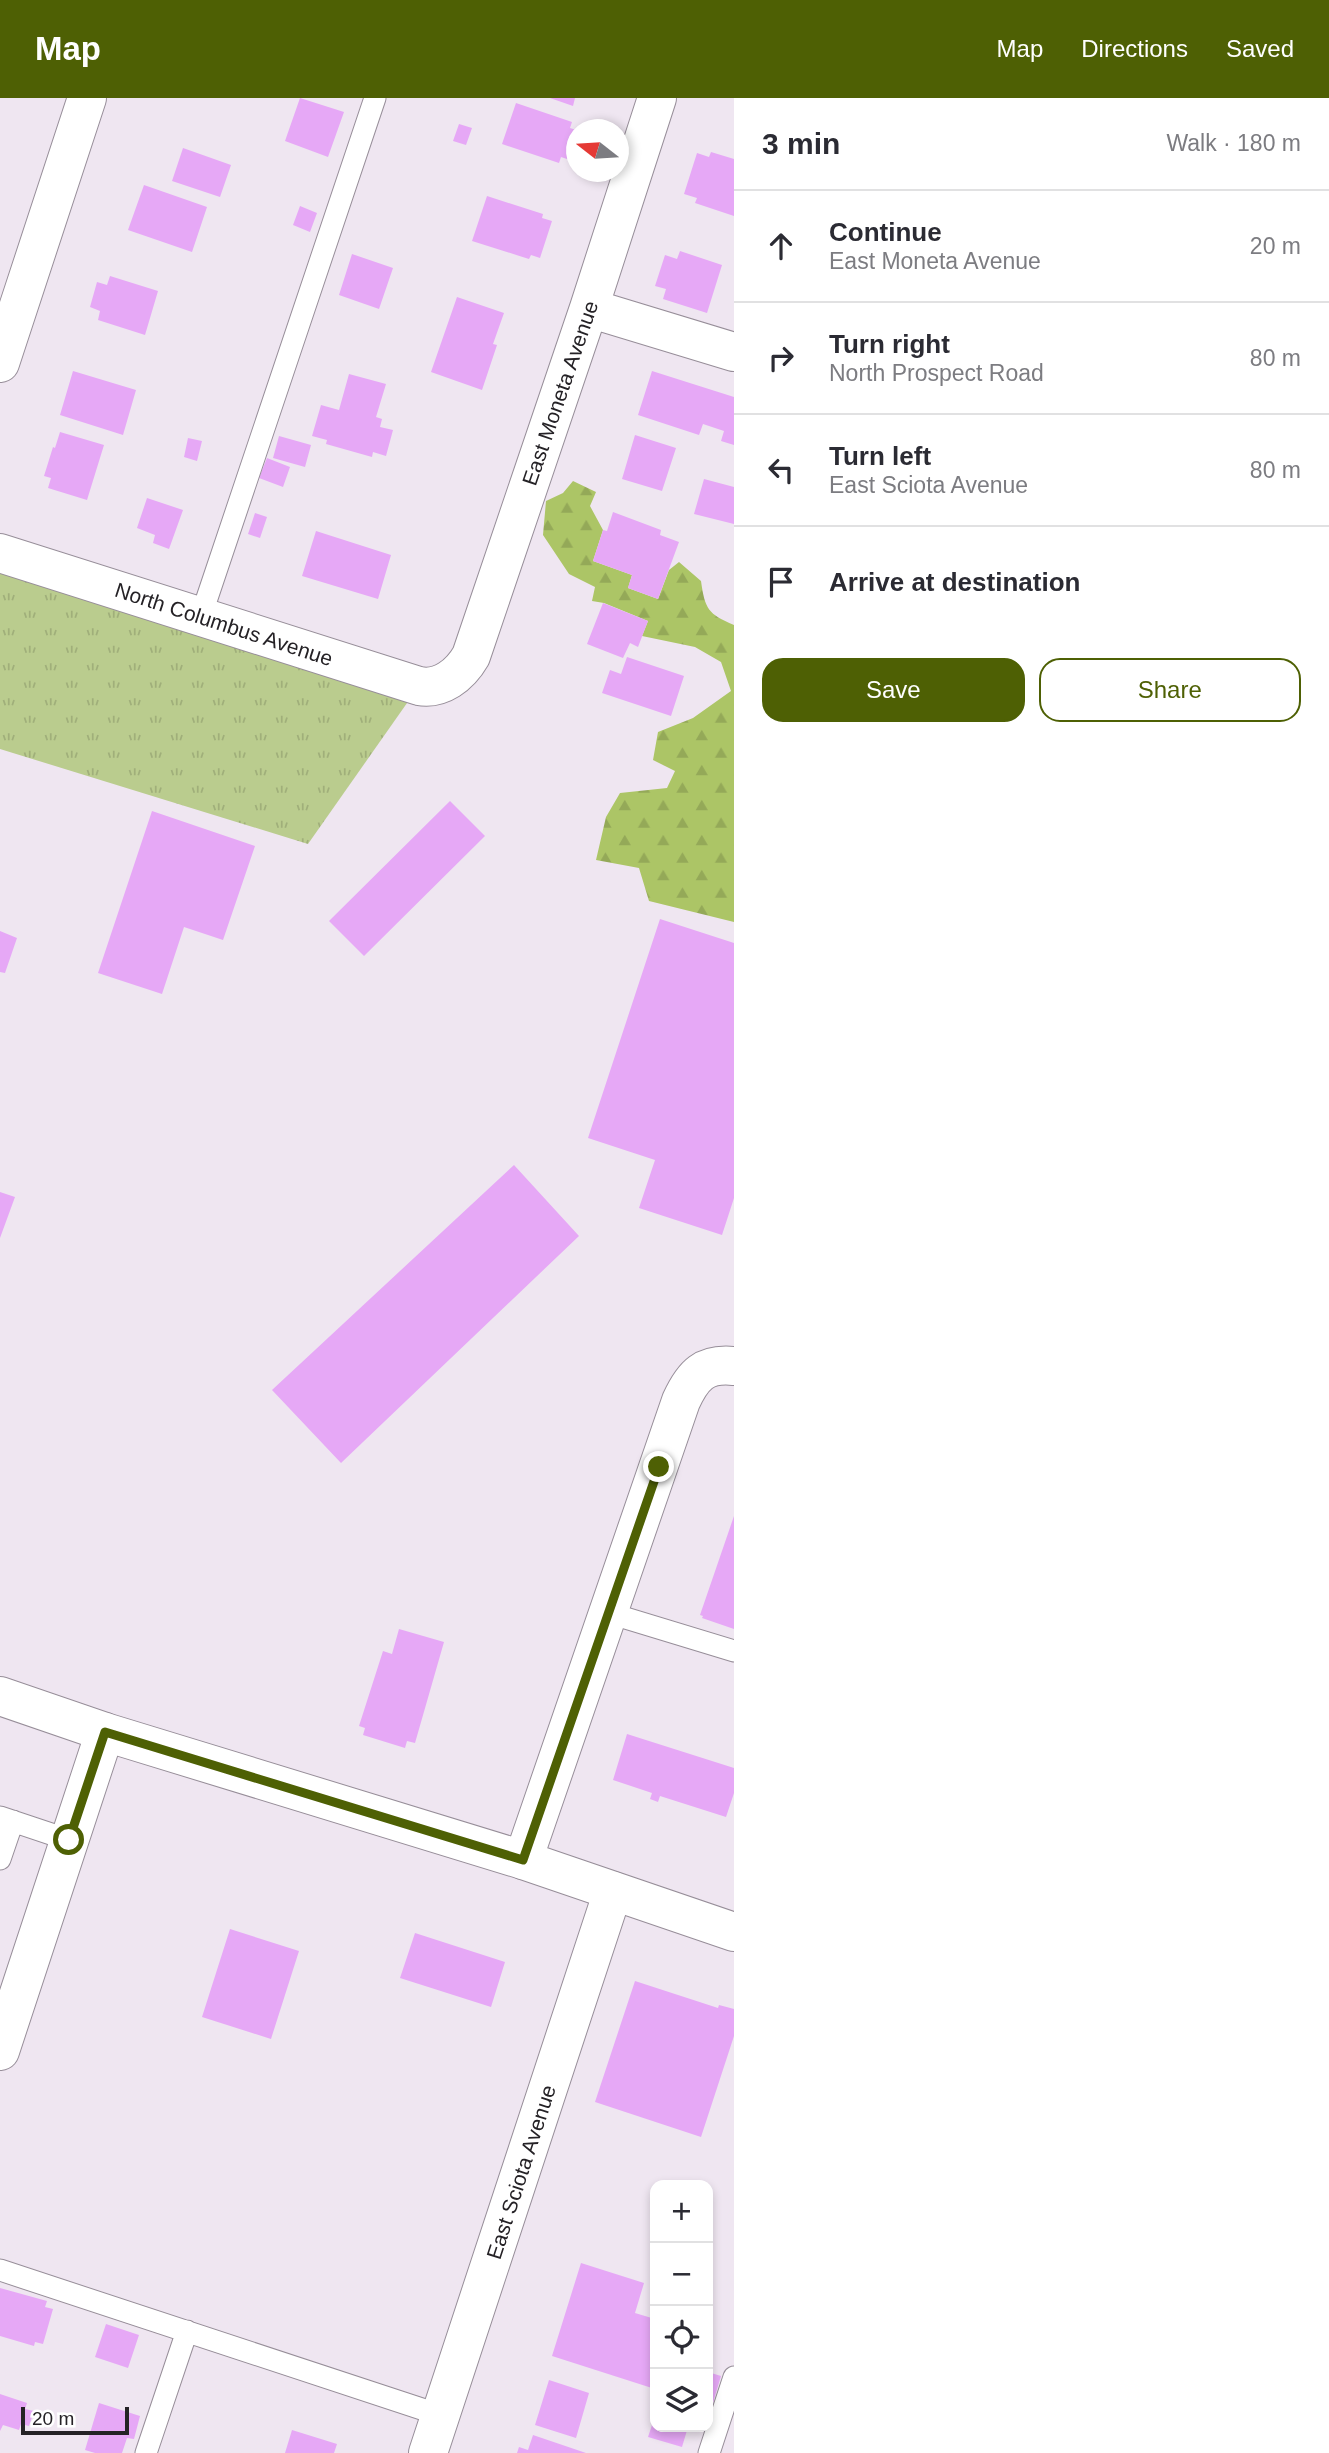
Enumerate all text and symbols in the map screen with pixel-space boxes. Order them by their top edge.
text: Map [35,30,101,67]
text: Map [997,35,1043,62]
text: Directions [1081,35,1188,62]
text: Saved [1226,35,1294,62]
north arrow [566,119,629,182]
text: 3 min [762,127,840,160]
text: Walk · 180 m [1166,130,1301,156]
text: Continue [829,217,942,247]
icon: ahead [762,227,800,265]
text: 20 m [1250,233,1301,259]
text: East Moneta Avenue [829,248,1041,274]
street label: East Moneta Avenue [518,298,602,488]
text: Turn right [829,329,950,359]
icon: right [762,339,800,377]
text: 80 m [1250,345,1301,371]
text: North Prospect Road [829,360,1044,386]
text: Turn left [829,441,931,471]
icon: left [762,451,800,489]
text: 80 m [1250,457,1301,483]
text: East Sciota Avenue [829,472,1028,498]
icon: arrive [762,563,800,601]
text: Arrive at destination [829,567,1080,597]
street label: North Columbus Avenue [112,578,336,670]
button: Save [762,658,1025,722]
button: Share [1039,658,1301,722]
route end [643,1451,674,1482]
route start [53,1824,84,1855]
street label: East Sciota Avenue [482,2082,560,2262]
map controls [650,2180,713,2432]
button: + [650,2180,713,2243]
button: − [650,2243,713,2306]
button: locate [650,2306,713,2369]
button: layers [650,2369,713,2432]
scale bar [21,2404,130,2436]
text: 20 m [32,2408,74,2429]

